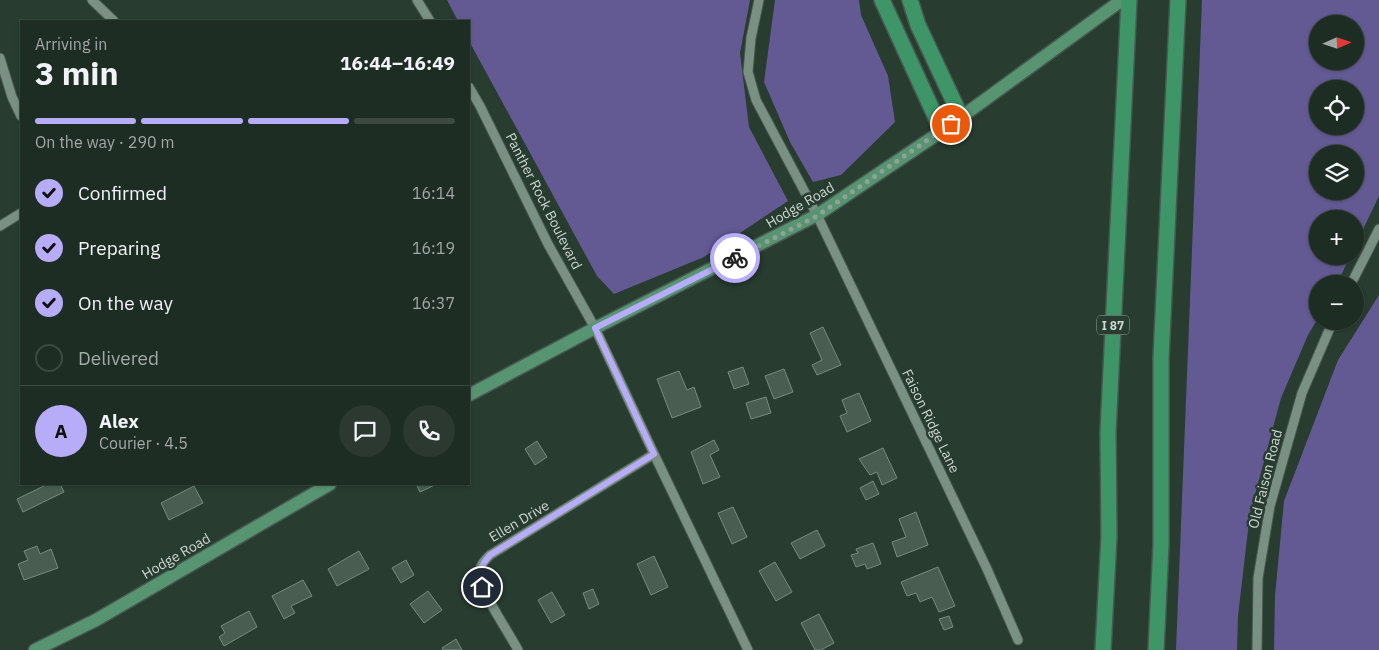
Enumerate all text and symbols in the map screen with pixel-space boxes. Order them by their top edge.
north arrow [1309,15,1364,70]
map controls [1309,15,1364,330]
text: Arriving in [35,34,107,54]
text: 16:44–16:49 [340,51,455,75]
text: 3 min [35,52,119,94]
button: locate [1309,80,1364,135]
pin [930,103,972,145]
icon: bag [937,110,965,138]
street label: Panther Rock Boulevard [502,130,586,272]
text: On the way · 290 m [35,132,174,152]
button: layers [1309,145,1364,200]
street label: Hodge Road [762,178,838,232]
icon: check [35,179,63,207]
text: Confirmed [78,181,167,205]
text: 16:14 [412,183,455,203]
button: + [1309,210,1364,265]
courier [710,233,760,283]
icon: check [35,234,63,262]
text: Preparing [78,236,160,260]
text: 16:19 [412,238,455,258]
icon: bike [721,244,749,272]
button: − [1309,275,1364,330]
icon: check [35,289,63,317]
text: On the way [78,291,173,315]
text: 16:37 [412,293,455,313]
road number: I 87 [1097,316,1129,334]
text: Delivered [78,346,159,370]
street label: Faison Ridge Lane [898,366,964,476]
button: chat [339,405,391,457]
button: phone [403,405,455,457]
text: Alex [99,409,139,433]
text: A [54,419,68,443]
street label: Old Faison Road [1244,428,1286,530]
text: Courier · 4.5 [99,433,188,453]
street label: Ellen Drive [486,496,553,546]
street label: Hodge Road [138,529,214,583]
pin [461,566,503,608]
icon: home [468,573,496,601]

